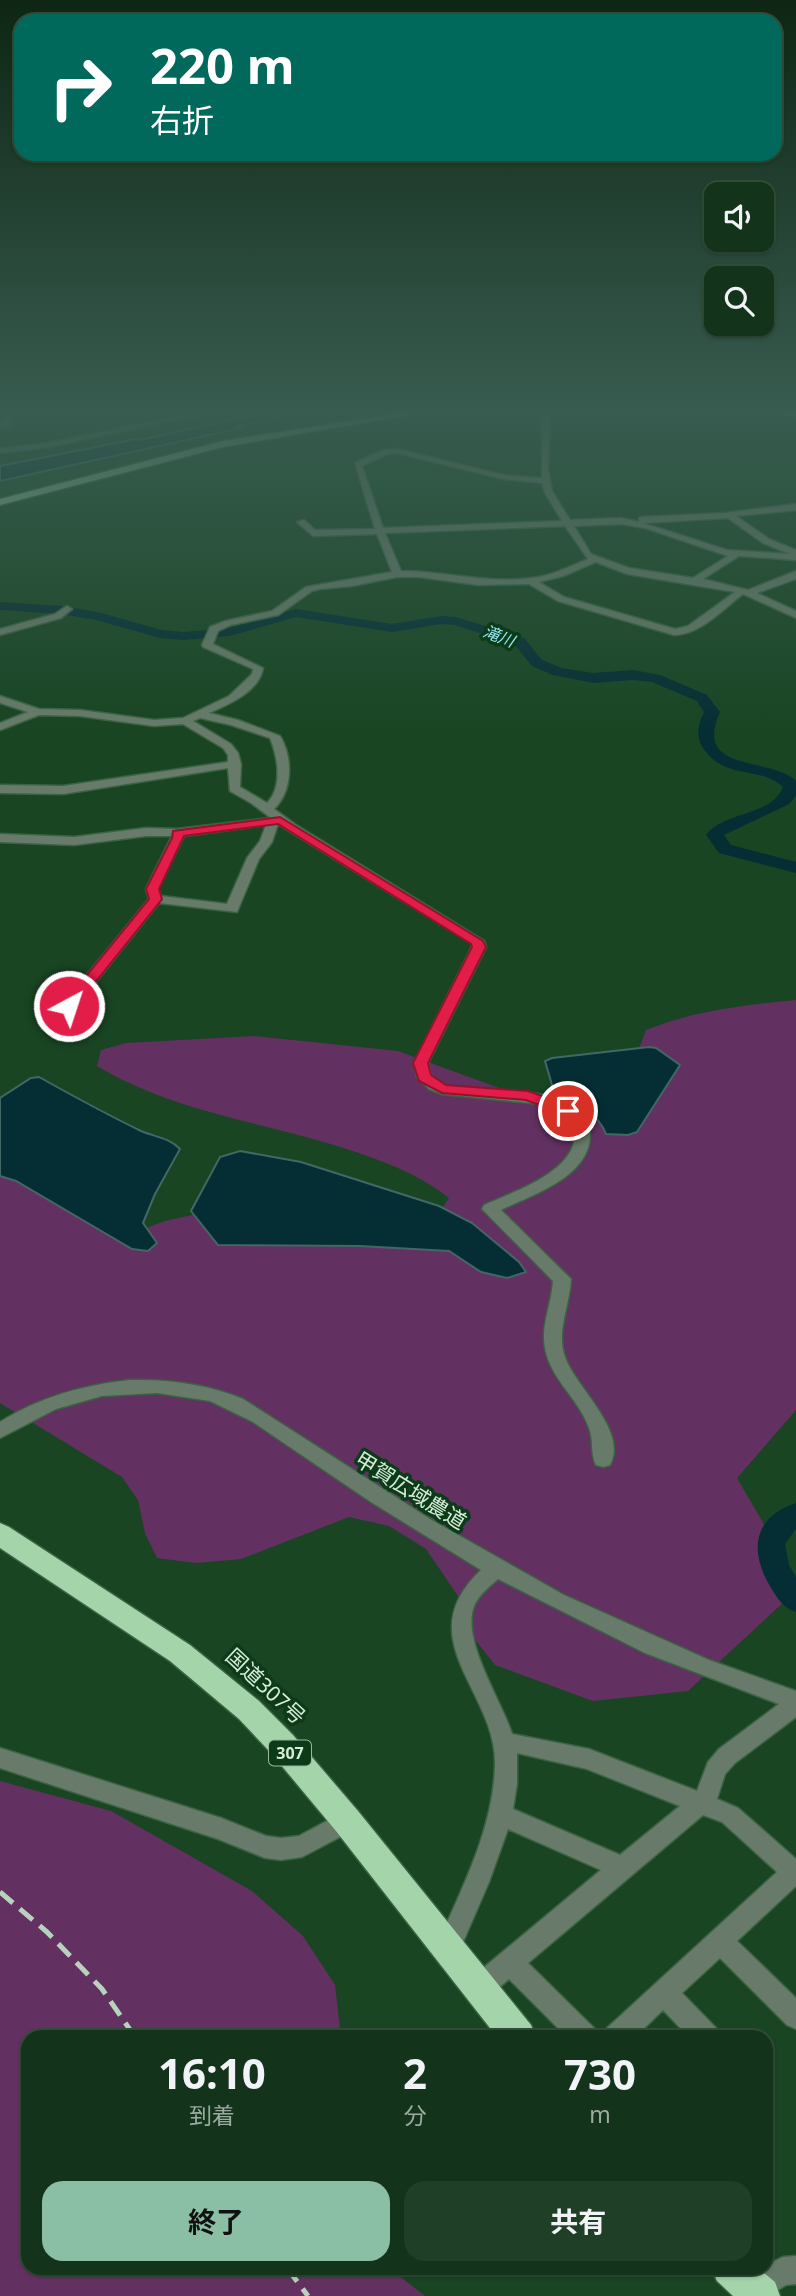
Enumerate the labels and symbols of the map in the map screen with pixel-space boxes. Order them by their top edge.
water label: 滝川 [480,620,520,653]
position arrow [32,969,106,1043]
pin [538,1081,598,1141]
street label: 甲賀広域農道 [350,1445,472,1535]
street label: 国道307号 [220,1642,312,1730]
road number: 307 [269,1740,311,1765]

